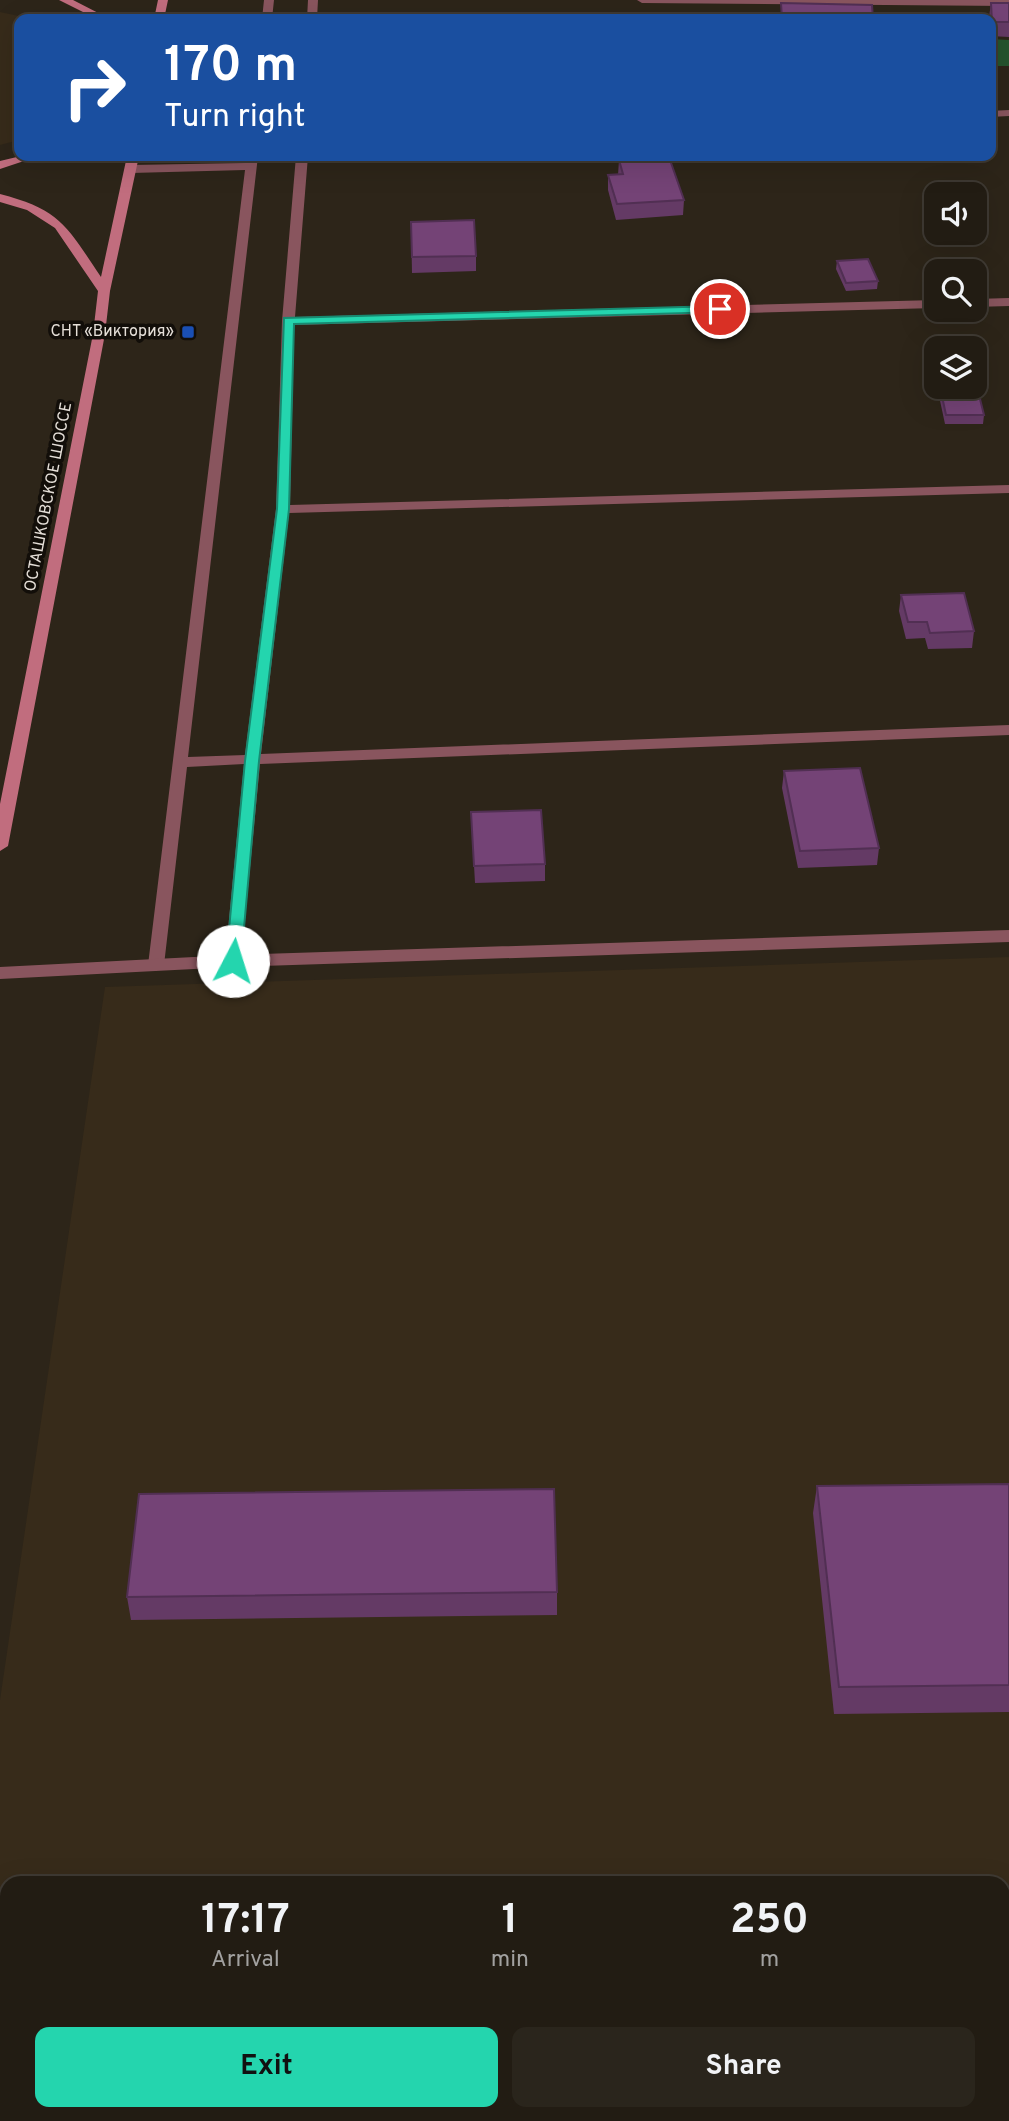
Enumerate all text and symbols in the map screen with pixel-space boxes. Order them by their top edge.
text: 170 m [164,37,297,99]
icon: right [49,42,140,133]
text: Turn right [164,98,306,138]
map controls [924,182,987,399]
button: sound [924,182,987,245]
button: search [924,259,987,322]
pin [690,279,750,339]
icon: arrive [701,290,739,328]
place label: СНТ «Виктория» [51,322,174,342]
marker: СНТ «Виктория» [180,324,196,340]
button: layers [924,336,987,399]
street label: ОСТАШКОВСКОЕ ШОССЕ [21,401,77,593]
position arrow [196,924,270,998]
text: 17:17 [201,1895,290,1948]
text: 1 [502,1895,518,1948]
text: 250 [730,1895,809,1948]
text: Arrival [211,1946,280,1975]
text: min [491,1946,529,1975]
text: m [760,1946,779,1975]
button: Exit [35,2027,498,2107]
button: Share [512,2027,975,2107]

